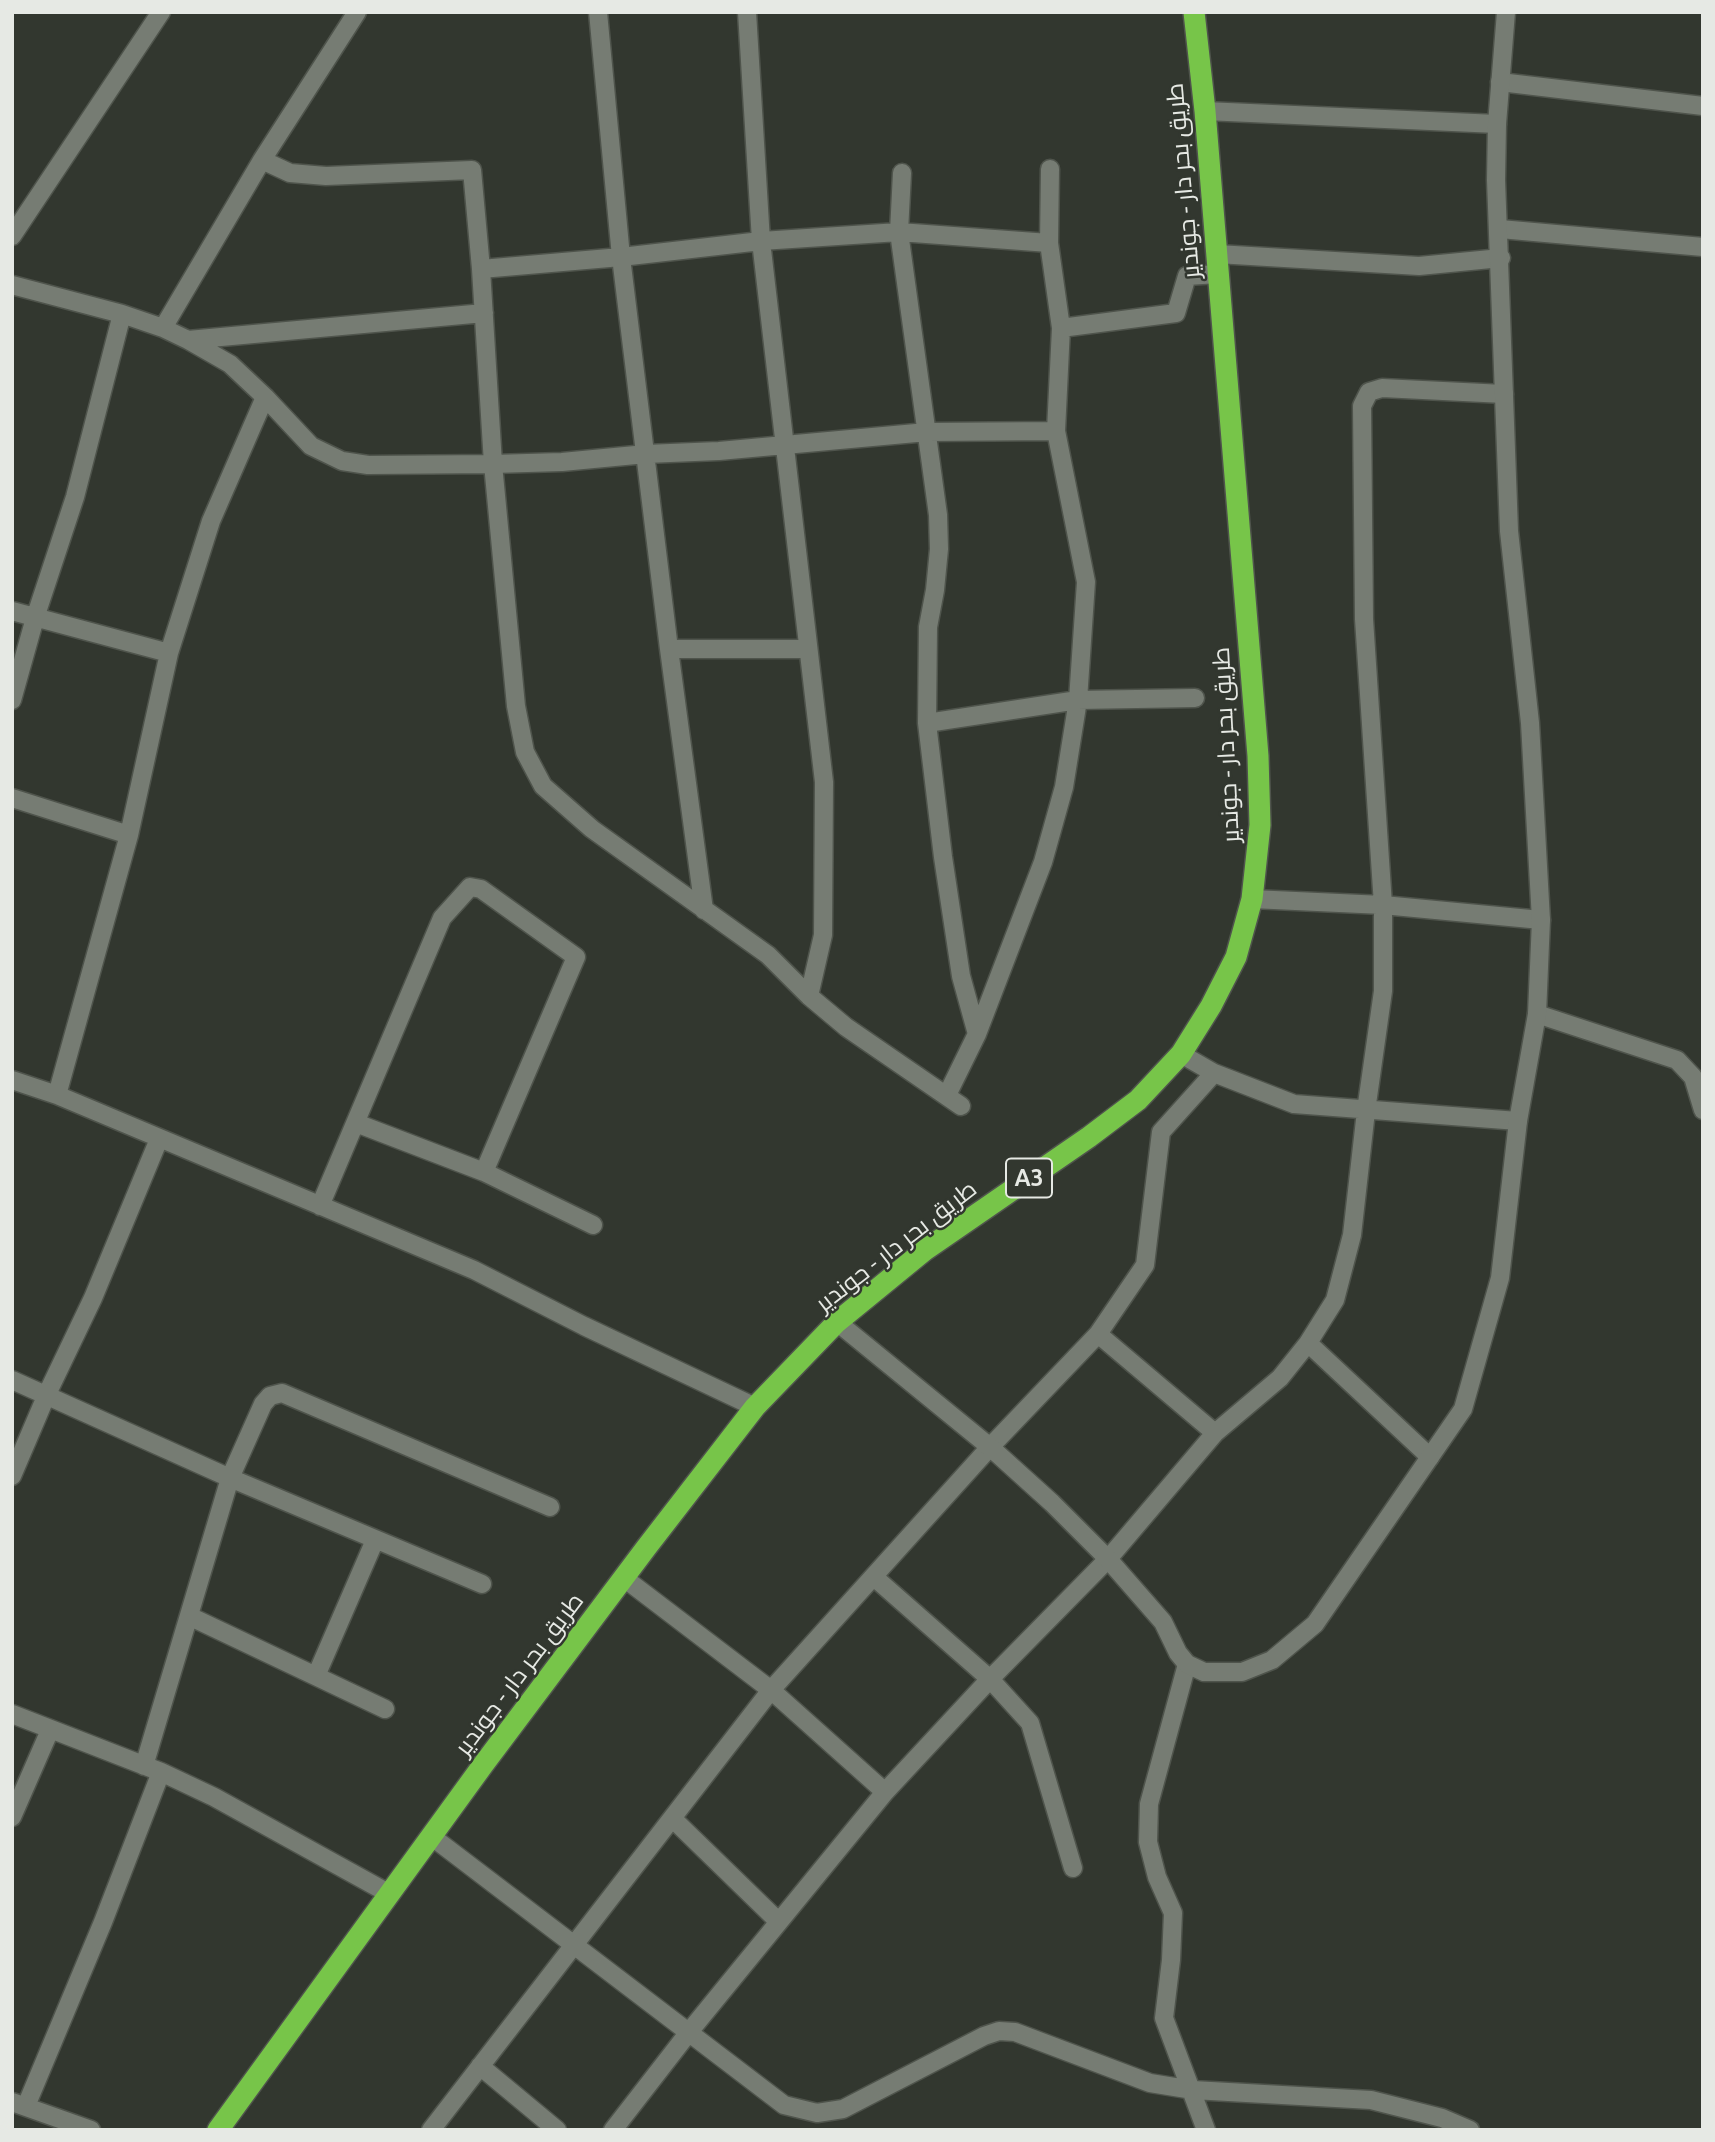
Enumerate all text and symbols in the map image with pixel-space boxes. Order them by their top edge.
street label: طريق بحر دار - جوندير [1160,82,1206,280]
street label: طريق بحر دار - جوندير [1206,646,1246,844]
road number: A3 [1006,1158,1052,1198]
street label: طريق بحر دار - جوندير [810,1174,982,1318]
street label: طريق بحر دار - جوندير [448,1587,590,1761]

